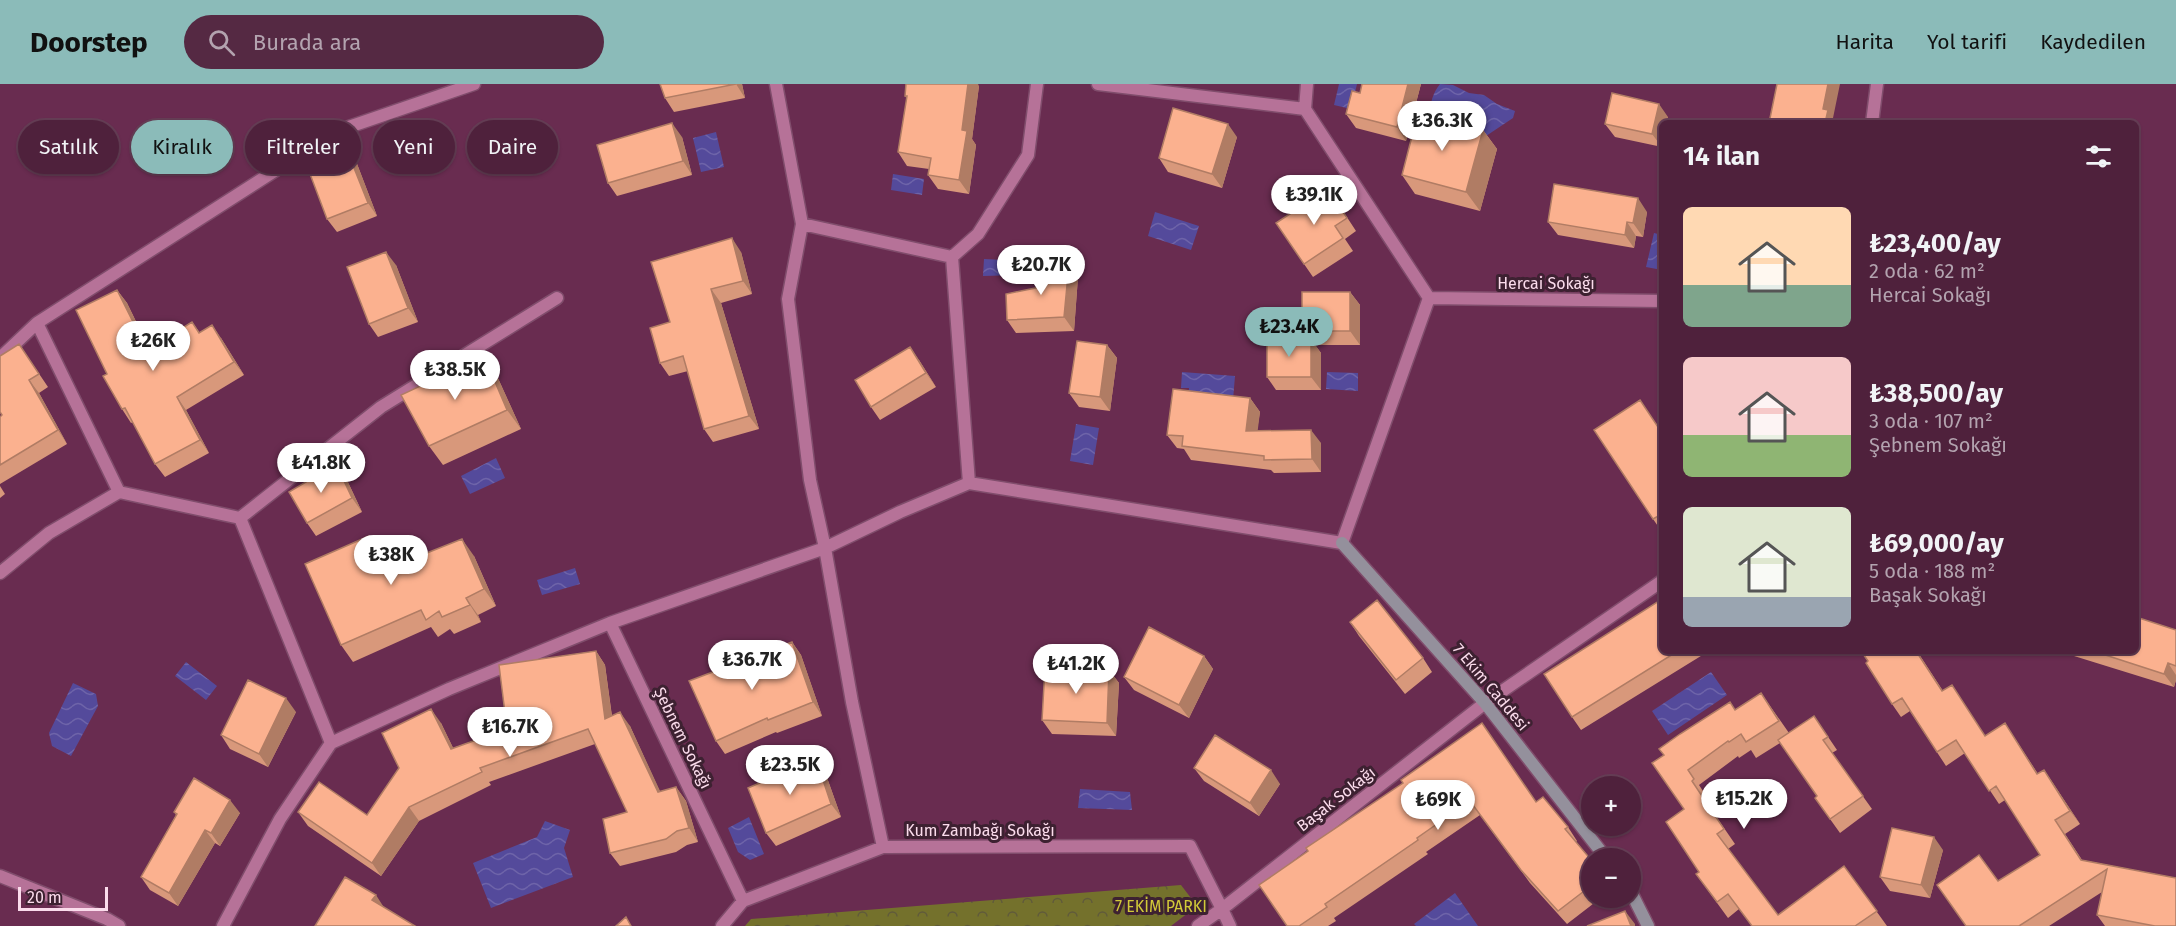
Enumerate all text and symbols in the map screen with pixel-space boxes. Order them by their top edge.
search box [184,15,604,69]
text: Doorstep [30,26,148,59]
icon: search [205,26,238,59]
text: Burada ara [253,29,361,56]
text: Harita [1835,29,1894,55]
text: Yol tarifi [1927,29,2007,55]
text: Kaydedilen [2040,29,2146,55]
pin: ₺36.3K [1393,101,1491,152]
text: ₺36.3K [1411,108,1473,132]
chip: Satılık [18,120,119,174]
chip: Kiralık [131,120,233,174]
chip: Filtreler [245,120,361,174]
chip: Yeni [373,120,455,174]
chip: Daire [467,120,558,174]
icon: filters [2082,140,2115,173]
text: 14 ilan [1683,141,1760,172]
pin: ₺39.1K [1265,175,1363,226]
text: ₺39.1K [1285,182,1343,206]
text: ₺23,400/ay [1869,228,2001,259]
icon: home [1731,231,1803,303]
pin: ₺20.7K [992,245,1090,296]
text: ₺20.7K [1011,252,1071,276]
text: 2 oda · 62 m² [1869,259,1985,283]
street label: Hercai Sokağı [1497,274,1595,293]
text: Hercai Sokağı [1869,283,1991,307]
pin: ₺23.4K [1240,307,1338,358]
text: ₺23.4K [1259,314,1319,338]
pin: ₺26K [117,321,189,372]
text: ₺26K [130,328,176,352]
pin: ₺38.5K [406,350,504,401]
text: ₺38.5K [424,357,486,381]
text: ₺38,500/ay [1869,378,2003,409]
icon: home [1731,381,1803,453]
text: 3 oda · 107 m² [1869,409,1993,433]
text: Şebnem Sokağı [1869,433,2007,457]
pin: ₺41.8K [272,443,370,494]
text: ₺41.8K [291,450,351,474]
text: ₺69,000/ay [1869,528,2004,559]
icon: home [1731,531,1803,603]
pin: ₺38K [355,535,427,586]
text: ₺38K [368,542,414,566]
text: 5 oda · 188 m² [1869,559,1995,583]
text: Başak Sokağı [1869,583,1987,607]
pin: ₺36.7K [703,640,801,691]
street label: 7 Ekim Caddesi [1449,640,1533,734]
pin: ₺41.2K [1027,644,1125,695]
text: ₺36.7K [722,647,782,671]
text: ₺41.2K [1047,651,1105,675]
street label: Şebnem Sokağı [649,684,716,792]
pin: ₺16.7K [461,707,559,758]
text: ₺16.7K [481,714,539,738]
pin: ₺23.5K [741,745,839,796]
text: ₺23.5K [760,752,820,776]
street label: Başak Sokağı [1293,763,1380,836]
map controls [1581,776,1641,908]
button: + [1581,776,1641,836]
pin: ₺15.2K [1695,779,1793,830]
pin: ₺69K [1402,780,1474,831]
text: ₺15.2K [1715,786,1773,810]
text: ₺69K [1415,787,1461,811]
street label: Kum Zambağı Sokağı [905,821,1055,840]
button: − [1581,848,1641,908]
scale bar [18,884,108,912]
text: 20 m [27,888,62,907]
park label: 7 EKİM PARKI [1115,896,1207,916]

